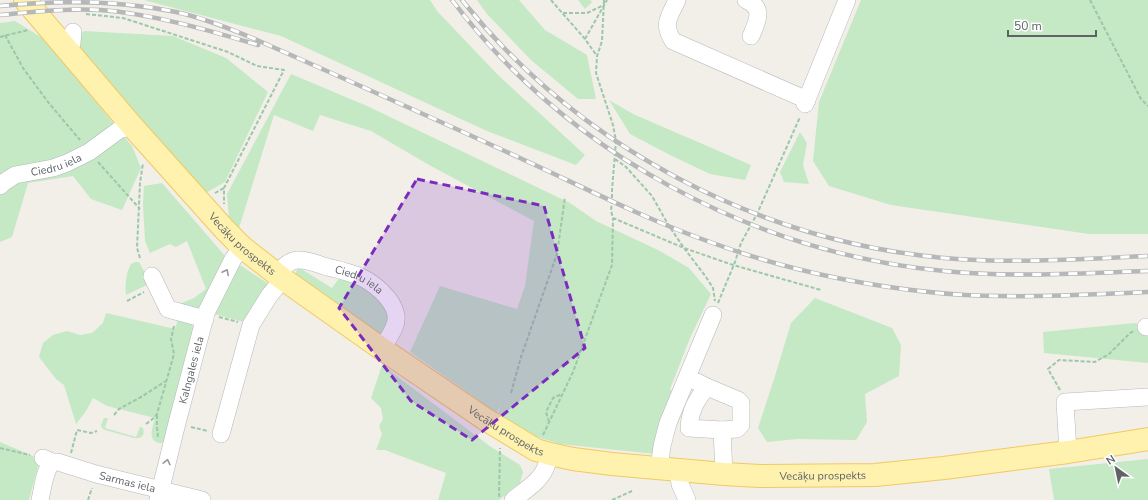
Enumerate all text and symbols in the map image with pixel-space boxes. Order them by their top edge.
scale bar [1008,12,1096,38]
text: 50 m [1014,18,1042,34]
street label: Ciedru iela [29,149,84,179]
street label: Vecāķu prospekts [205,208,279,278]
street label: Ciedru iela [333,262,387,297]
one-way arrow [221,269,229,277]
street label: Kalngales iela [175,335,207,406]
street label: Vecāķu prospekts [464,402,546,459]
north arrow [1096,448,1136,488]
text: N [1103,452,1118,469]
one-way arrow [163,459,171,465]
street label: Sarmas iela [98,468,157,496]
street label: Vecāķu prospekts [778,468,866,483]

